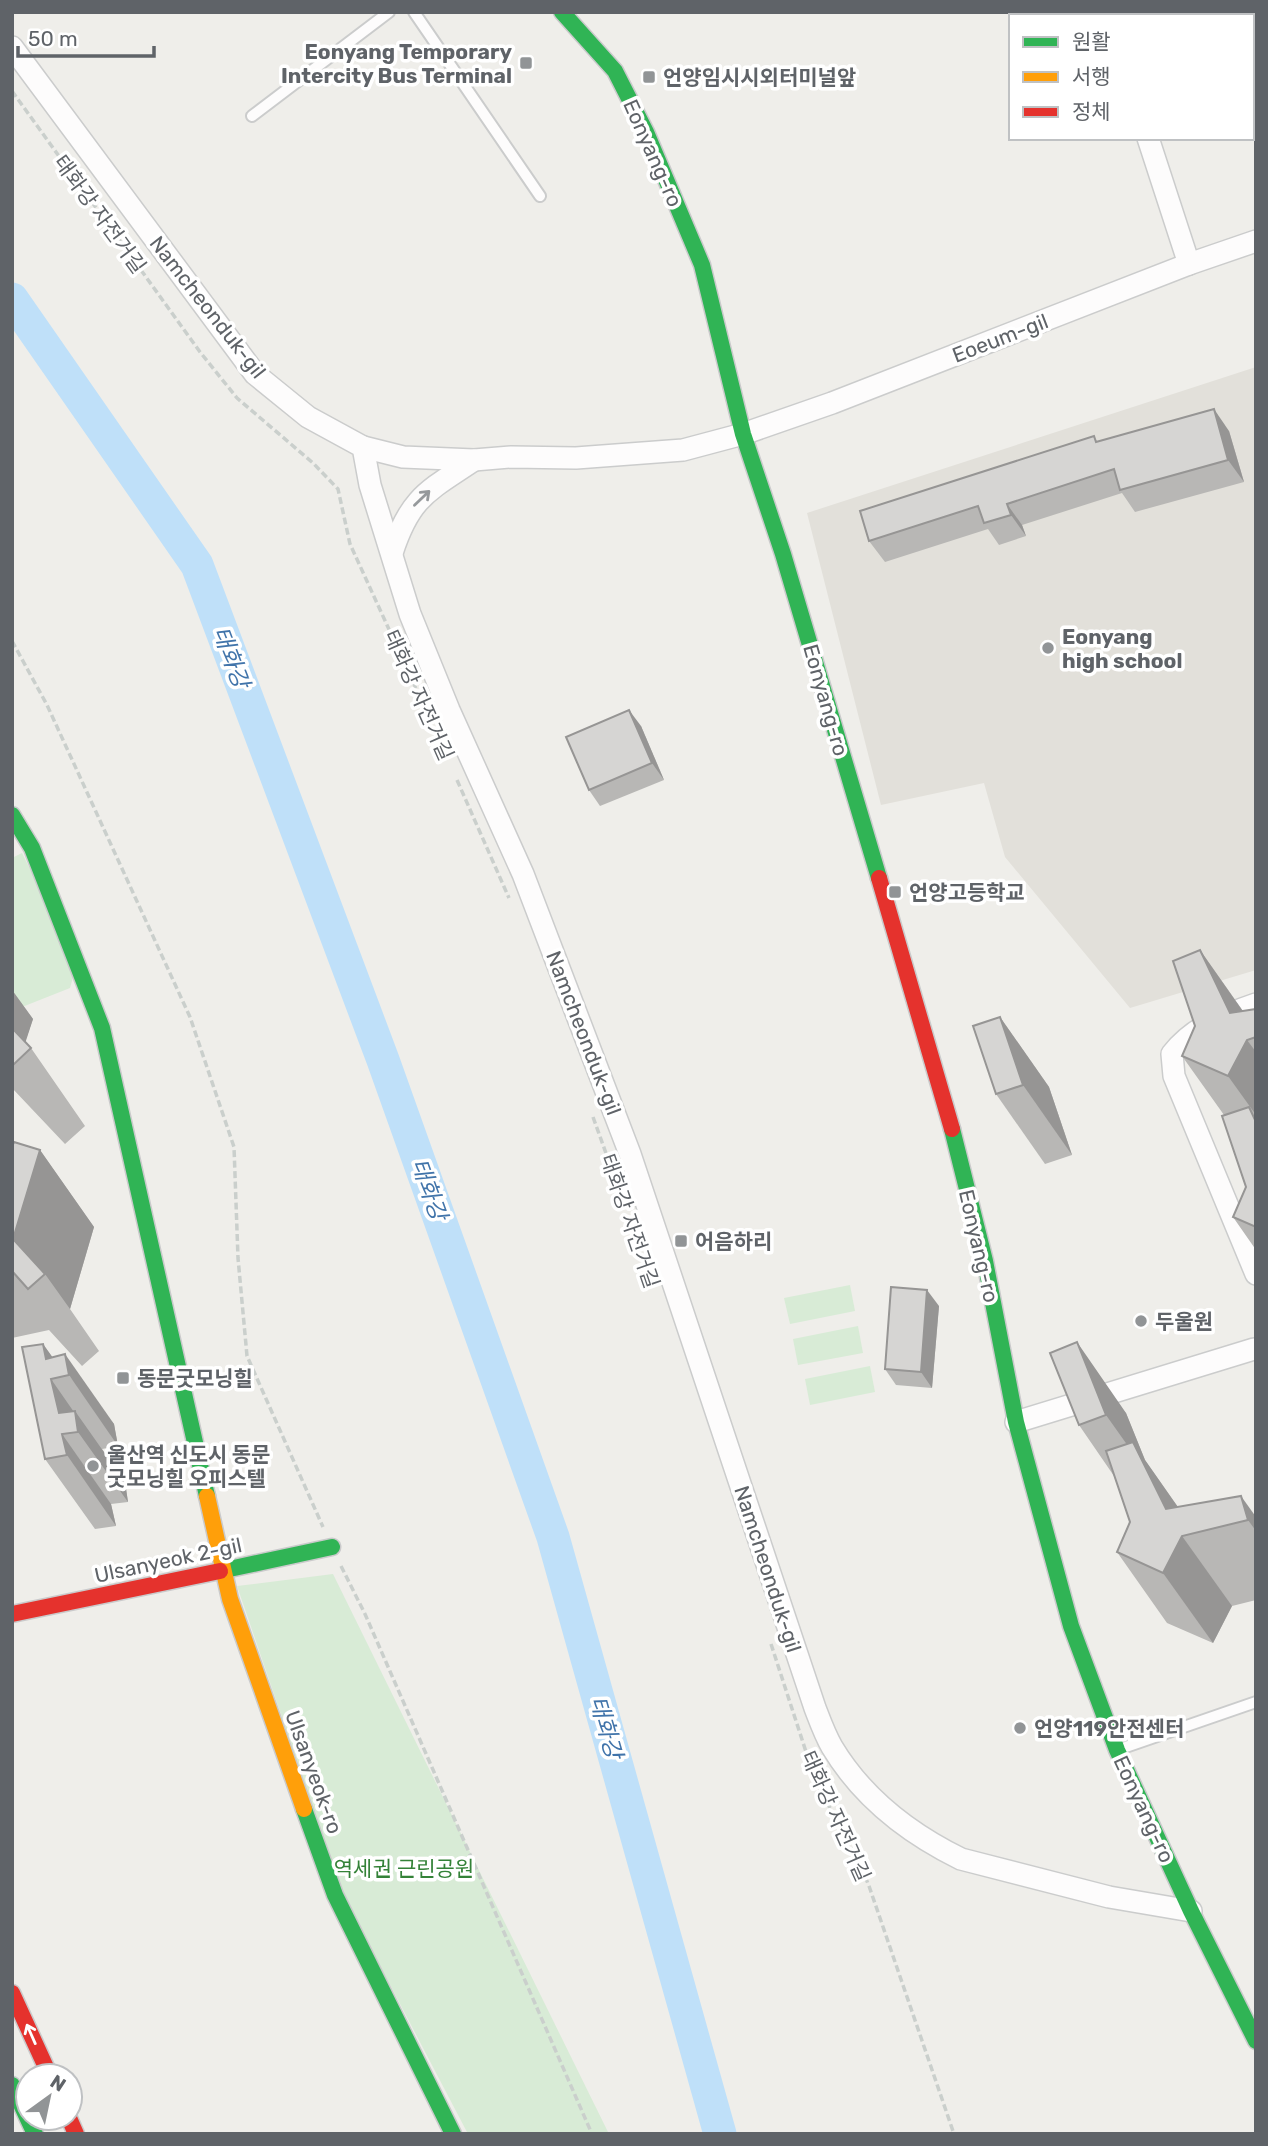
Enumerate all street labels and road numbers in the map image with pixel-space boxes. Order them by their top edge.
street label: Eonyang-ro [618,95,688,211]
street label: 태화강 자전거길 [49,150,151,278]
street label: Namcheonduk-gil [145,231,271,383]
street label: Eoeum-gil [949,308,1051,368]
street label: 태화강 자전거길 [379,626,459,764]
street label: Eonyang-ro [798,641,854,759]
street label: Namcheonduk-gil [541,947,627,1119]
street label: 태화강 자전거길 [595,1151,665,1291]
street label: Eonyang-ro [954,1187,1004,1305]
street label: Namcheonduk-gil [729,1483,807,1655]
street label: Ulsanyeok 2-gil [92,1532,244,1588]
street label: Ulsanyeok-ro [280,1707,348,1837]
street label: 태화강 자전거길 [796,1747,876,1885]
street label: Eonyang-ro [1108,1752,1180,1866]

